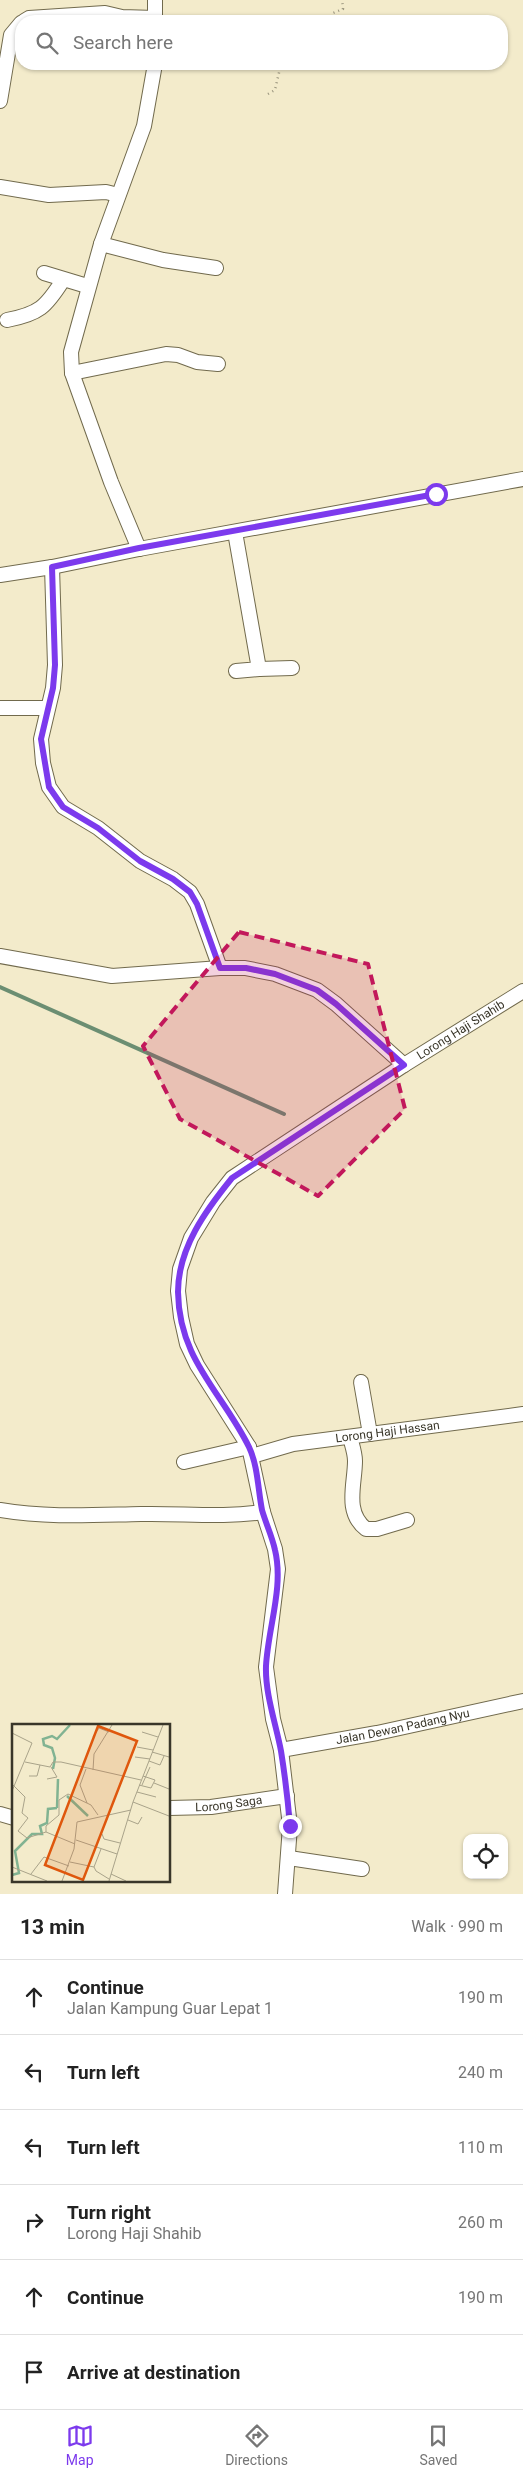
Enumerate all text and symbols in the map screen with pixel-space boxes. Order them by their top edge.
search box [15,15,508,70]
icon: search [33,29,61,57]
text: Search here [73,31,173,54]
route start [425,483,448,506]
street label: Lorong Haji Shahib [414,997,507,1062]
street label: Lorong Haji Hassan [334,1418,440,1445]
street label: Jalan Dewan Padang Nyu [335,1706,471,1747]
inset map [12,1724,170,1882]
street label: Lorong Saga [195,1793,263,1814]
route end [279,1815,302,1838]
map controls [463,1834,508,1879]
button: locate [463,1834,508,1879]
text: 13 min [20,1915,85,1939]
text: Walk · 990 m [411,1917,503,1936]
text: Continue [67,1976,144,1999]
icon: ahead [20,1983,48,2011]
text: 190 m [458,1988,503,2007]
text: Jalan Kampung Guar Lepat 1 [67,1999,273,2018]
icon: left [20,2058,48,2086]
text: Turn left [67,2061,140,2084]
text: 240 m [458,2063,503,2082]
icon: left [20,2133,48,2161]
text: Turn left [67,2136,140,2159]
text: 110 m [458,2138,503,2157]
text: Turn right [67,2201,151,2224]
icon: right [20,2208,48,2236]
text: 260 m [458,2213,503,2232]
text: Lorong Haji Shahib [67,2224,201,2243]
icon: ahead [20,2283,48,2311]
text: Continue [67,2286,144,2309]
text: 190 m [458,2288,503,2307]
icon: arrive [20,2358,48,2386]
text: Arrive at destination [67,2361,240,2384]
tab: Map [66,2422,94,2468]
tab: Directions [225,2422,288,2468]
tab: Saved [419,2422,457,2468]

